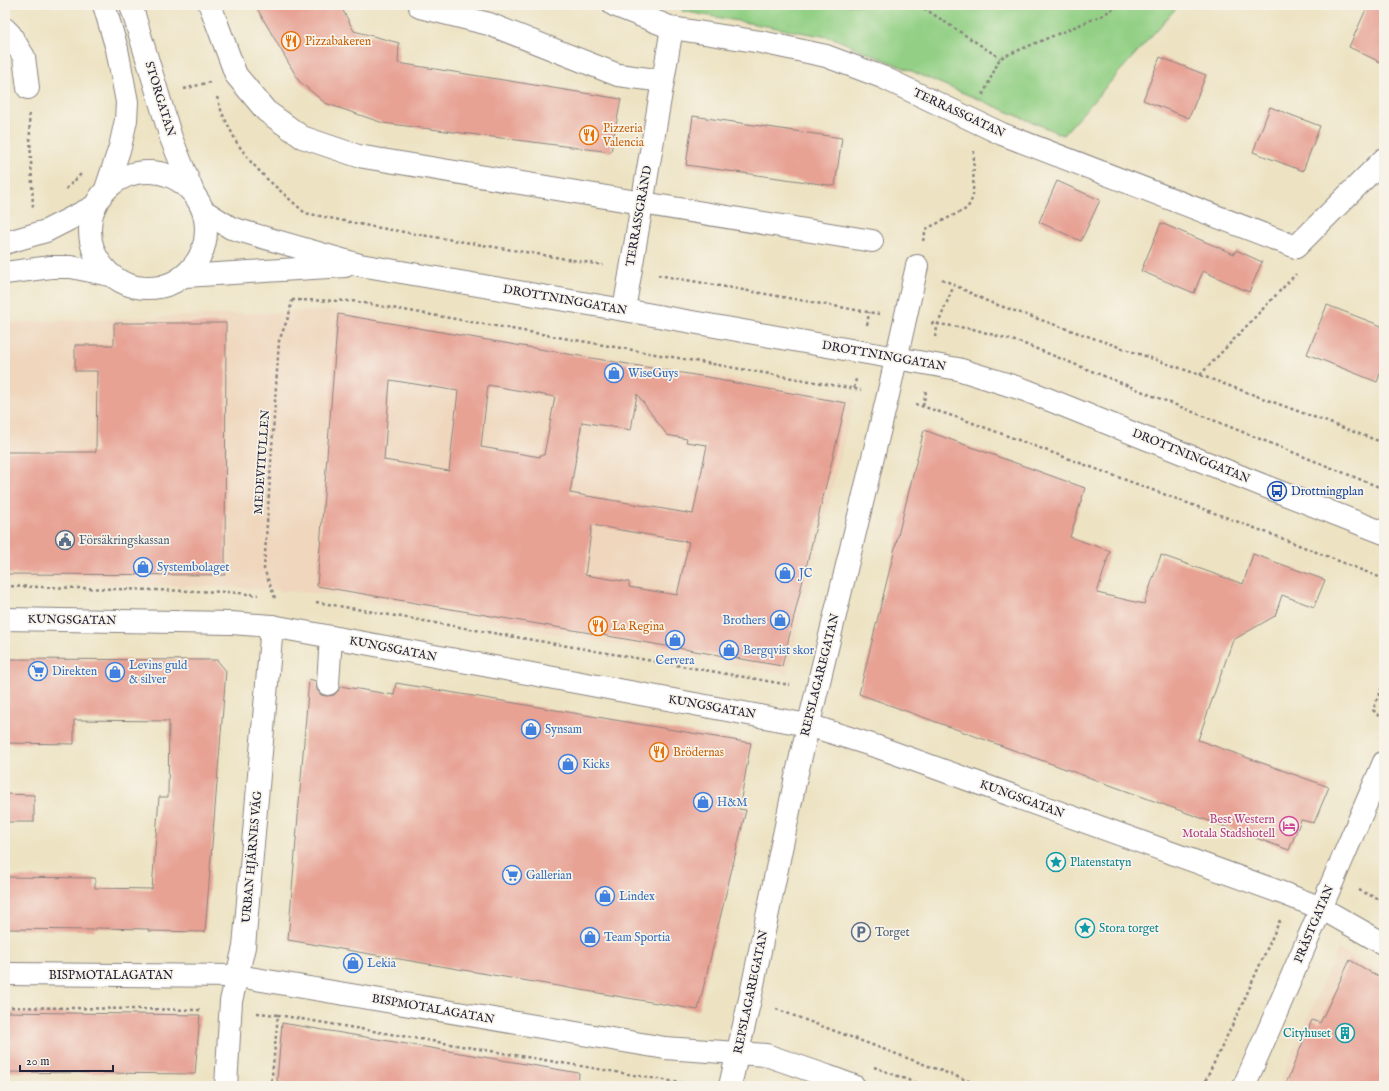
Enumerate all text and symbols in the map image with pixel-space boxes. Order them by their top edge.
restaurant icon: Pizzabakeren [280,30,302,52]
place label: Pizzabakeren [305,34,372,49]
street label: STORGATAN [141,60,179,139]
street label: TERRASSGATAN [911,85,1008,141]
place label: Pizzeria Valencia [602,121,645,150]
restaurant icon: Pizzeria Valencia [578,124,600,146]
street label: TERRASSGRÄND [622,164,655,268]
street label: DROTTNINGGATAN [502,282,629,318]
street label: DROTTNINGGATAN [821,338,948,374]
shop icon: WiseGuys [603,362,625,384]
place label: WiseGuys [628,366,678,381]
street label: MEDEVITULLEN [251,408,273,515]
street label: DROTTNINGGATAN [1130,426,1253,487]
bus stop icon: Drottningplan [1266,480,1288,502]
place label: Drottningplan [1291,484,1364,500]
public building icon: Försäkringskassan [54,529,76,551]
place label: Försäkringskassan [79,533,170,548]
shop icon: Systembolaget [132,556,154,578]
place label: Systembolaget [157,560,229,575]
shop icon: JC [774,562,796,584]
place label: JC [797,566,813,582]
shop icon: Brothers [769,609,791,631]
street label: REPSLAGAREGATAN [797,611,843,738]
street label: KUNGSGATAN [28,612,117,628]
place label: Brothers [723,613,766,628]
restaurant icon: La Regina [587,615,609,637]
place label: La Regina [612,619,665,634]
shop icon: Cervera [664,629,686,651]
street label: KUNGSGATAN [348,633,439,665]
shop icon: Bergqvist skor [718,639,740,661]
place label: Bergqvist skor [743,643,815,659]
place label: Cervera [656,653,695,668]
place label: Levins guld & silver [129,658,188,687]
supermarket icon: Direkten [27,660,49,682]
shop icon: Levins guld & silver [104,661,126,683]
place label: Direkten [52,664,98,679]
street label: KUNGSGATAN [667,692,758,722]
shop icon: Synsam [520,718,542,740]
place label: Synsam [545,722,582,737]
restaurant icon: Brödernas [648,741,670,763]
place label: Brödernas [673,745,724,760]
shop icon: Kicks [557,753,579,775]
place label: Kicks [582,757,610,772]
street label: KUNGSGATAN [978,777,1067,821]
street label: URBAN HJÄRNES VÄG [238,790,266,924]
shop icon: H&M [692,791,714,813]
place label: H&M [717,795,748,810]
place label: Best Western Motala Stadshotell [1182,812,1276,841]
hotel icon: Best Western Motala Stadshotell [1278,815,1300,837]
place icon: Platenstatyn [1045,851,1067,873]
place label: Platenstatyn [1070,855,1132,870]
supermarket icon: Gallerian [501,864,523,886]
place label: Gallerian [526,868,573,883]
street label: PRÄSTGATAN [1290,882,1337,965]
shop icon: Lindex [594,885,616,907]
place label: Lindex [619,889,655,904]
place icon: Stora torget [1074,917,1096,939]
parking icon: Torget [850,921,872,943]
place label: Stora torget [1099,921,1159,936]
place label: Torget [875,925,910,940]
shop icon: Team Sportia [579,926,601,948]
street label: REPSLAGAREGATAN [731,928,772,1055]
place label: Team Sportia [604,930,671,946]
shop icon: Lekia [342,952,364,974]
place label: Lekia [367,956,397,971]
street label: BISPMOTALAGATAN [49,968,174,983]
street label: BISPMOTALAGATAN [370,991,496,1027]
building icon: Cityhuset [1334,1022,1356,1044]
place label: Cityhuset [1283,1026,1331,1041]
scale bar [20,1047,113,1073]
text: 20 m [26,1054,49,1069]

